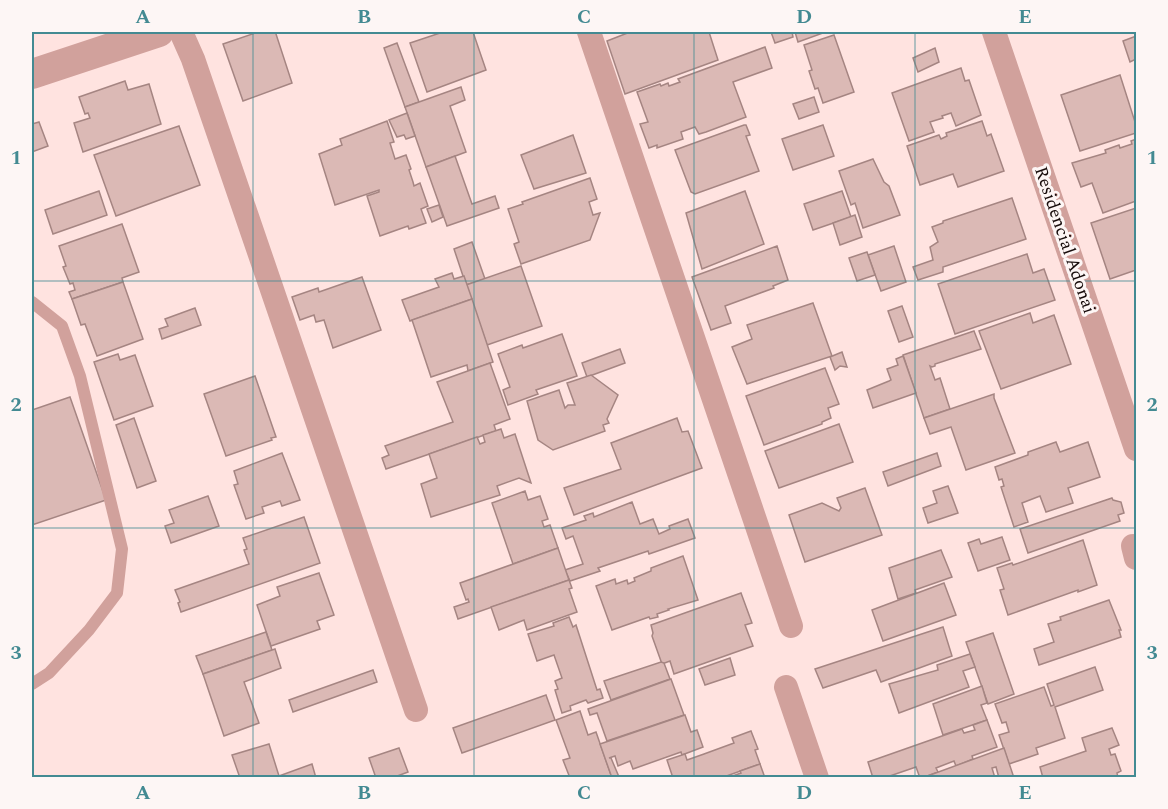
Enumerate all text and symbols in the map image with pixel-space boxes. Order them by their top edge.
text: A [135,2,151,32]
text: B [357,2,371,32]
text: C [577,2,591,32]
text: D [796,2,812,32]
text: E [1018,2,1032,32]
text: 1 [10,143,22,173]
text: 1 [1146,143,1158,173]
street label: Residencial Adonai [1027,163,1103,317]
text: 2 [10,390,22,420]
text: 2 [1146,390,1158,420]
text: 3 [10,638,22,668]
text: 3 [1146,638,1158,668]
text: A [135,778,151,808]
text: B [357,778,371,808]
text: C [577,778,591,808]
text: D [796,778,812,808]
text: E [1018,778,1032,808]

